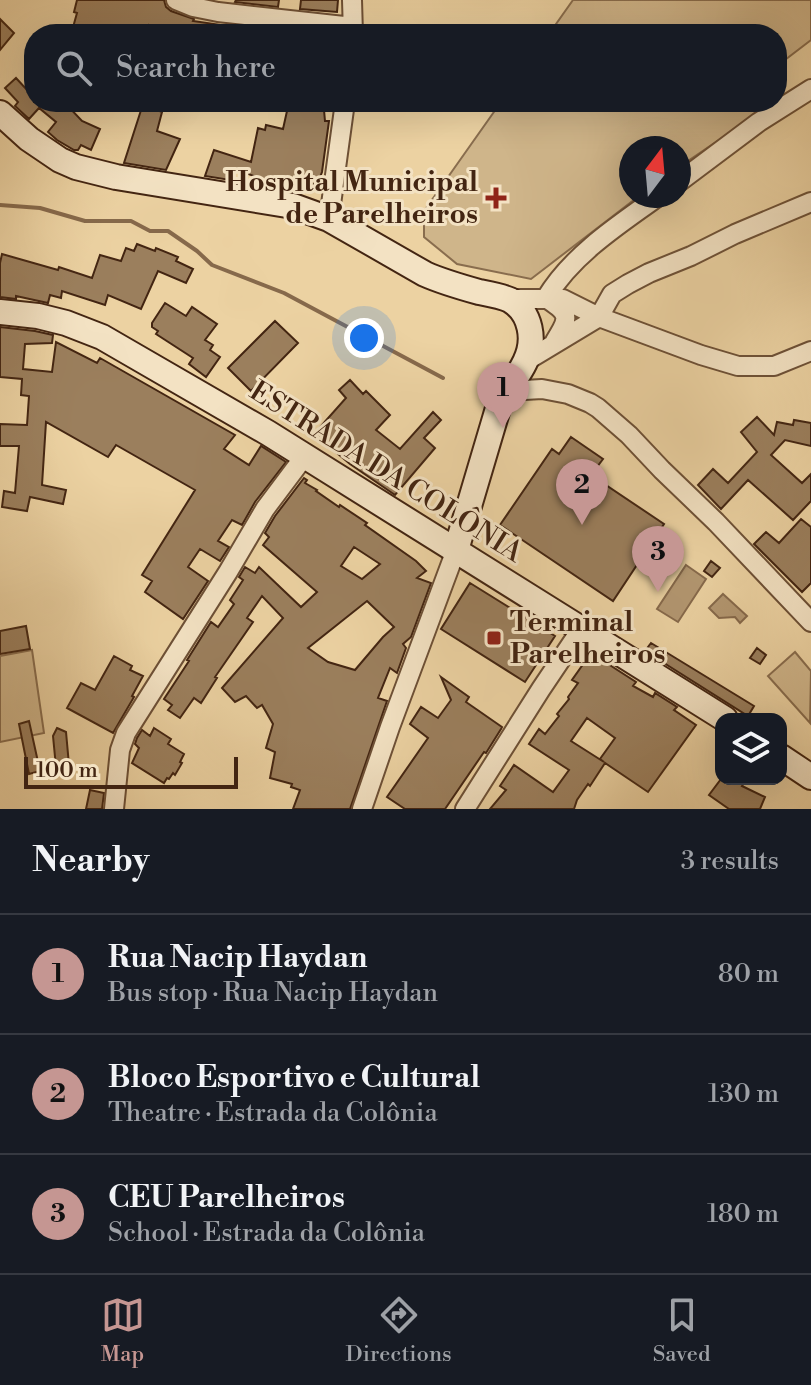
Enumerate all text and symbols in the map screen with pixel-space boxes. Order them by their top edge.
search box [24,24,787,112]
icon: search [52,46,96,90]
text: Search here [116,49,276,87]
north arrow [619,136,691,208]
place label: Hospital Municipal de Parelheiros [225,165,478,232]
marker: Hospital Municipal de Parelheiros [485,187,507,209]
your location [344,318,384,358]
pin: 1 [477,362,529,428]
street label: ESTRADA DA COLÔNIA [243,372,531,571]
pin: 2 [556,459,608,525]
pin: 3 [632,526,684,592]
place label: Terminal Parelheiros [510,605,665,672]
marker: Terminal Parelheiros [485,629,503,647]
map controls [715,713,787,785]
button: layers [715,713,787,785]
scale bar [24,753,238,789]
text: 100 m [36,757,98,784]
text: Nearby [32,840,150,882]
text: 3 results [681,845,779,877]
text: Rua Nacip Haydan [108,939,367,977]
text: 1 [52,958,64,990]
text: 80 m [718,958,779,990]
text: Bus stop · Rua Nacip Haydan [108,977,438,1009]
text: Bloco Esportivo e Cultural [108,1059,480,1097]
text: 2 [50,1078,66,1110]
text: 130 m [708,1078,779,1110]
text: Theatre · Estrada da Colônia [108,1097,438,1129]
text: CEU Parelheiros [108,1179,345,1217]
text: 3 [50,1198,66,1230]
text: 180 m [707,1198,779,1230]
text: School · Estrada da Colônia [108,1217,425,1249]
tab: Map [101,1293,145,1368]
tab: Directions [346,1293,452,1368]
tab: Saved [653,1293,710,1368]

